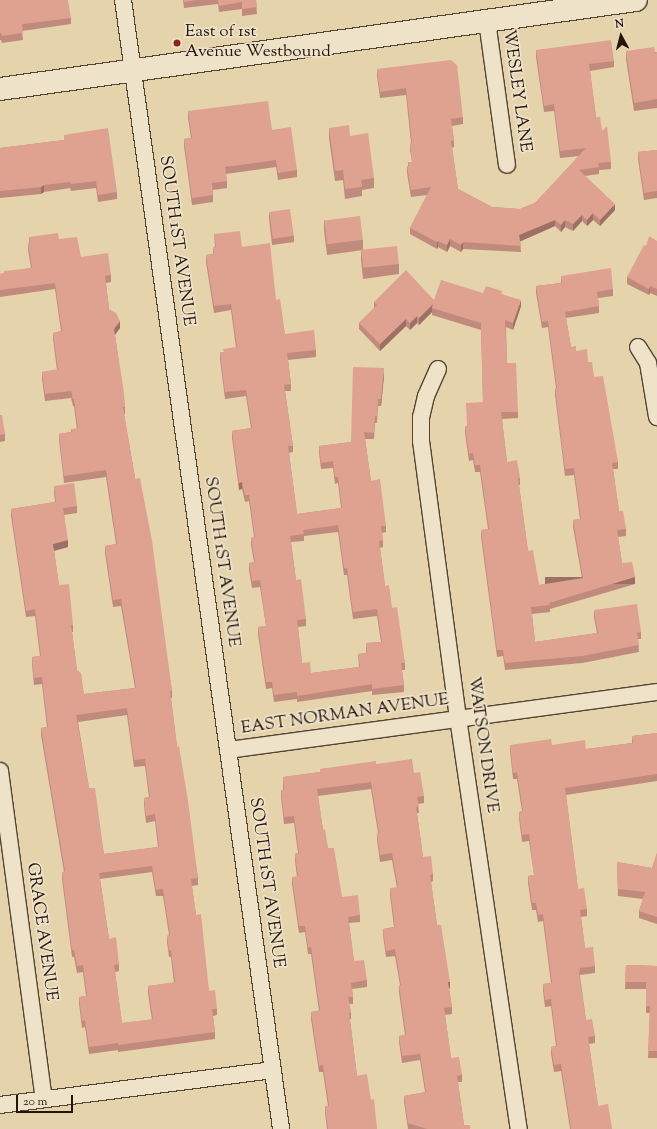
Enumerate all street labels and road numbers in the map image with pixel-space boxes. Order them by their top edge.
street label: WESLEY LANE [497,28,535,154]
street label: SOUTH 1ST AVENUE [154,154,198,328]
street label: SOUTH 1ST AVENUE [199,475,243,649]
street label: WATSON DRIVE [462,675,502,815]
street label: EAST NORMAN AVENUE [240,690,450,740]
street label: SOUTH 1ST AVENUE [244,796,288,970]
street label: GRACE AVENUE [21,861,61,1003]

